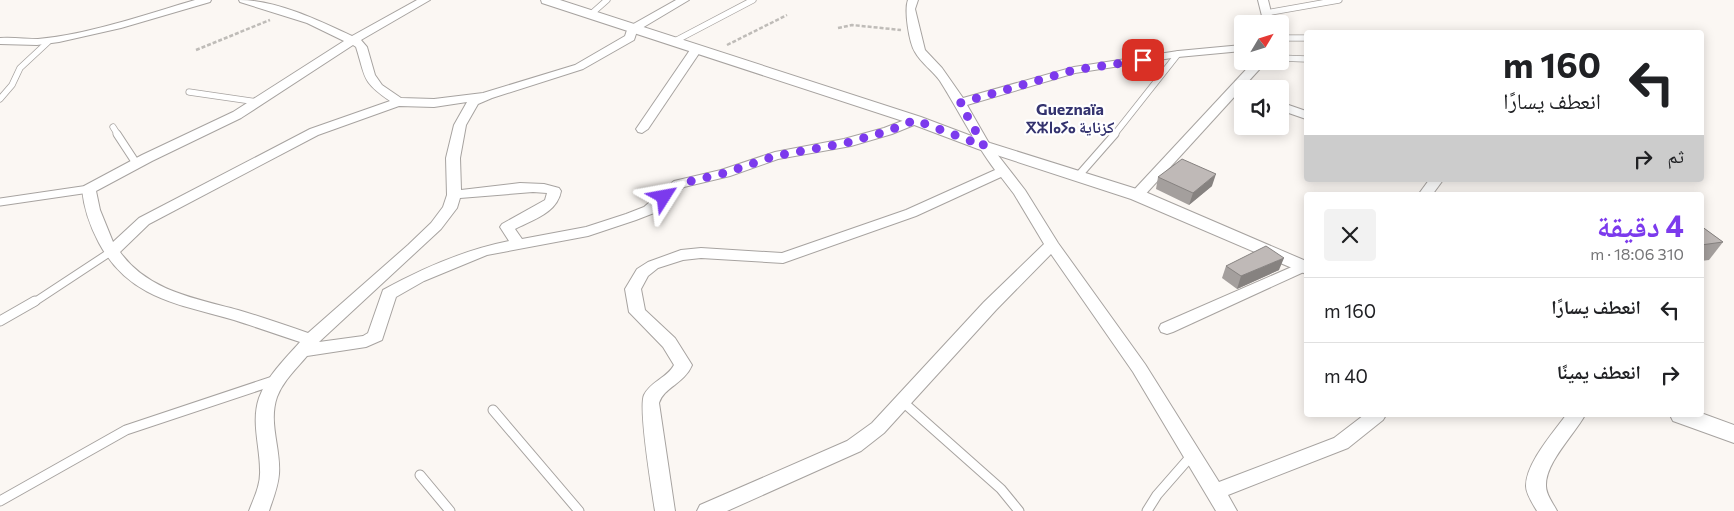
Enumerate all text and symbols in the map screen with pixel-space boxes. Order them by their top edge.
north arrow [1234,15,1289,70]
map controls [1234,15,1289,135]
pin [1122,39,1164,81]
text: 160 m [1503,42,1601,85]
icon: arrive [1129,46,1157,74]
icon: left [1619,50,1684,115]
button: sound [1234,80,1289,135]
text: انعطف يسارًا [1503,87,1601,114]
district label: Gueznaïa ⴳⵣⵏⴰⵢⴰ كزناية [1026,99,1114,136]
text: ثم [1667,144,1684,167]
icon: right [1629,145,1657,173]
position arrow [637,170,689,222]
text: 4 دقيقة [1597,206,1684,243]
button: close [1324,209,1376,261]
text: 310 m · 18:06 [1590,244,1684,263]
text: انعطف يسارًا [1551,295,1641,318]
icon: left [1656,296,1684,324]
text: 160 m [1324,299,1376,322]
text: انعطف يمينًا [1557,360,1641,383]
icon: right [1656,361,1684,389]
text: 40 m [1324,364,1368,387]

